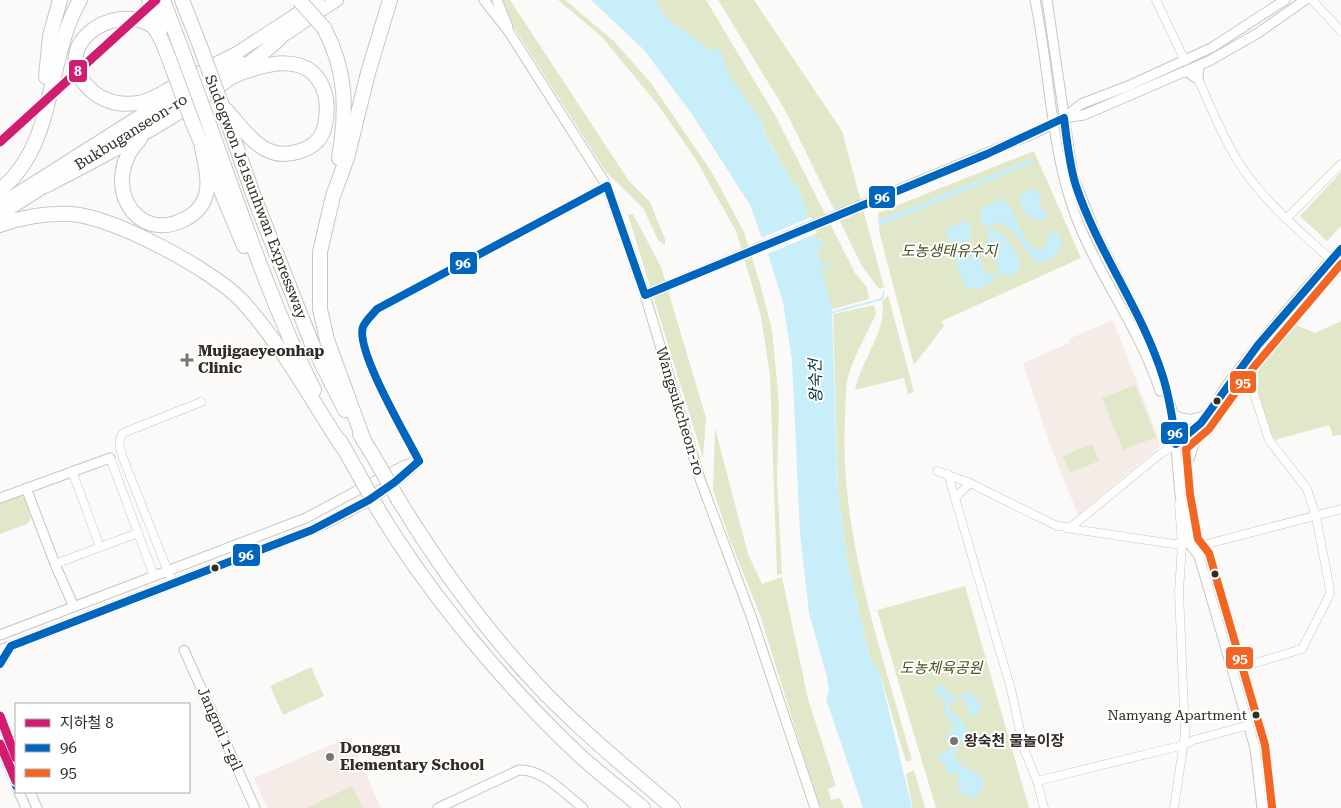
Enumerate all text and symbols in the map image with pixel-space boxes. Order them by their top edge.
line badge: 8 [68,59,88,83]
text: 8 [74,63,82,79]
street label: Sudogwon Je1sunhwan Expressway [201,72,311,322]
street label: Bukbuganseon-ro [71,90,191,174]
line badge: 96 [868,185,896,209]
text: 96 [874,189,890,205]
park label: 도농생태유수지 [901,242,998,260]
line badge: 96 [449,251,478,275]
text: 96 [455,255,471,271]
place label: Mujigaeyeonhap Clinic [198,342,324,377]
street label: Wangsukcheon-ro [652,345,708,477]
marker: Mujigaeyeonhap Clinic [180,353,194,367]
water label: 왕숙천 [806,356,825,403]
line badge: 95 [1229,370,1257,394]
text: 95 [1235,374,1251,390]
unlabelled marker [1212,396,1222,406]
line badge: 96 [1160,421,1189,445]
text: 96 [1167,425,1183,441]
line badge: 96 [232,543,261,567]
text: 96 [238,547,254,563]
unlabelled marker [210,563,220,573]
unlabelled marker [1210,569,1220,579]
line badge: 95 [1225,646,1254,670]
text: 95 [1232,650,1248,666]
park label: 도농체육공원 [900,659,984,677]
street label: Jangmi 1-gil [194,684,247,774]
legend [15,703,190,793]
place label: Namyang Apartment [1107,707,1247,723]
marker: Namyang Apartment [1251,710,1261,720]
text: 지하철 8 [60,714,114,732]
place label: 왕숙천 물놀이장 [964,732,1065,750]
marker: 왕숙천 물놀이장 [948,735,960,747]
text: 96 [60,739,77,757]
place label: Donggu Elementary School [340,739,484,774]
marker: Donggu Elementary School [324,751,336,763]
text: 95 [60,764,77,782]

